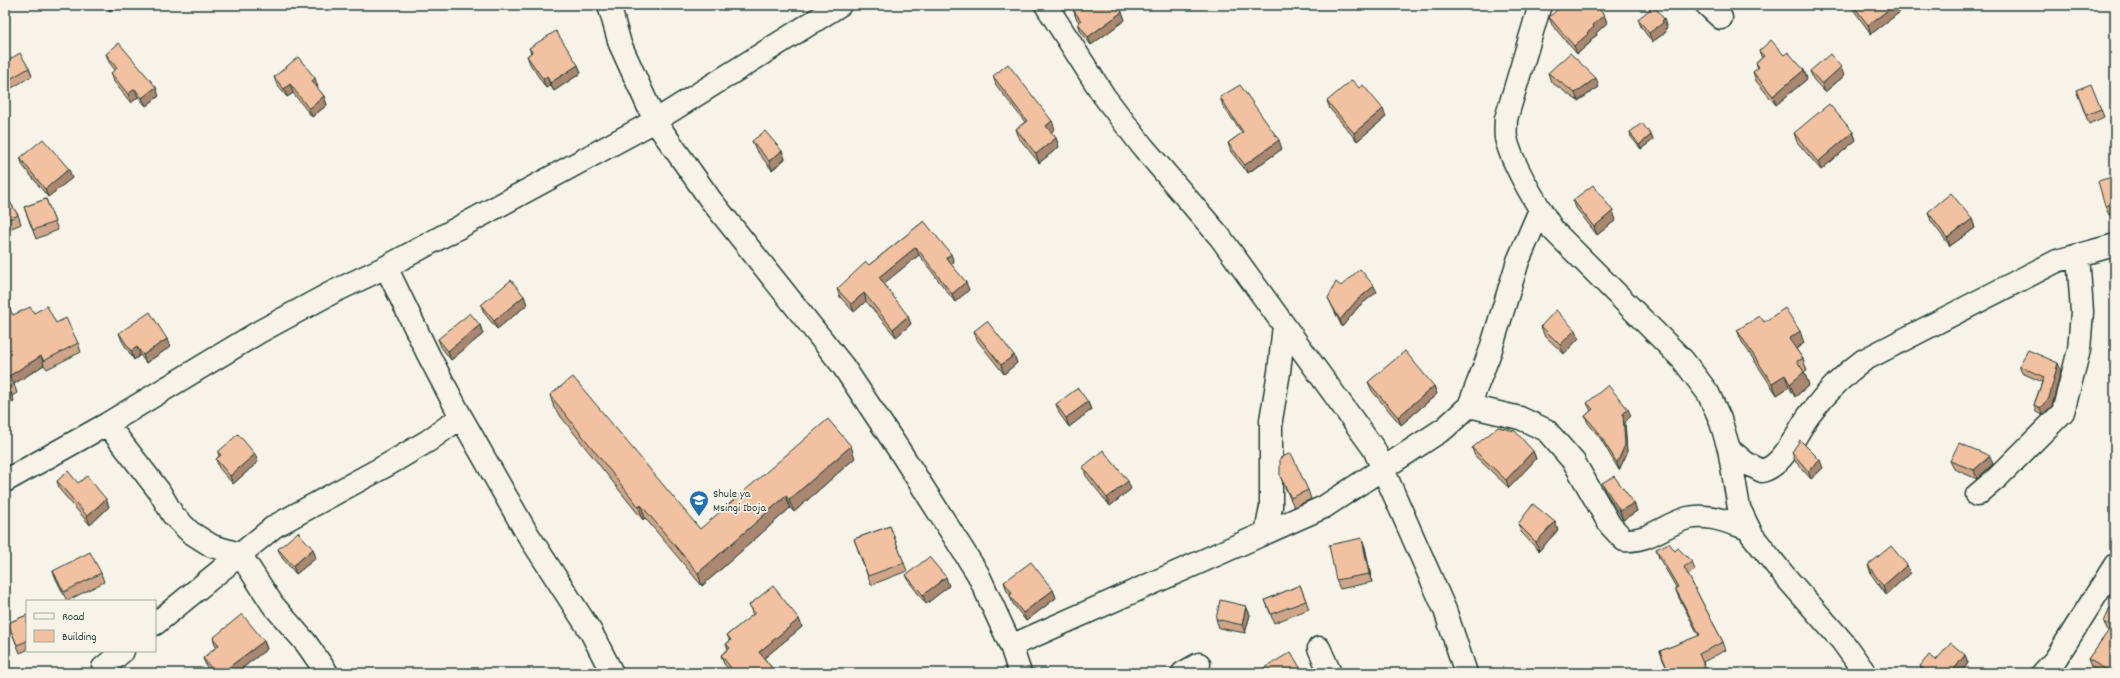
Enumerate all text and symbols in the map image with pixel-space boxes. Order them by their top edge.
place label: Shule ya Msingi Iboja [713,486,766,517]
school or university icon: Shule ya Msingi Iboja [688,489,710,517]
legend [26,600,156,652]
text: Road [62,609,84,626]
text: Building [62,629,97,646]

